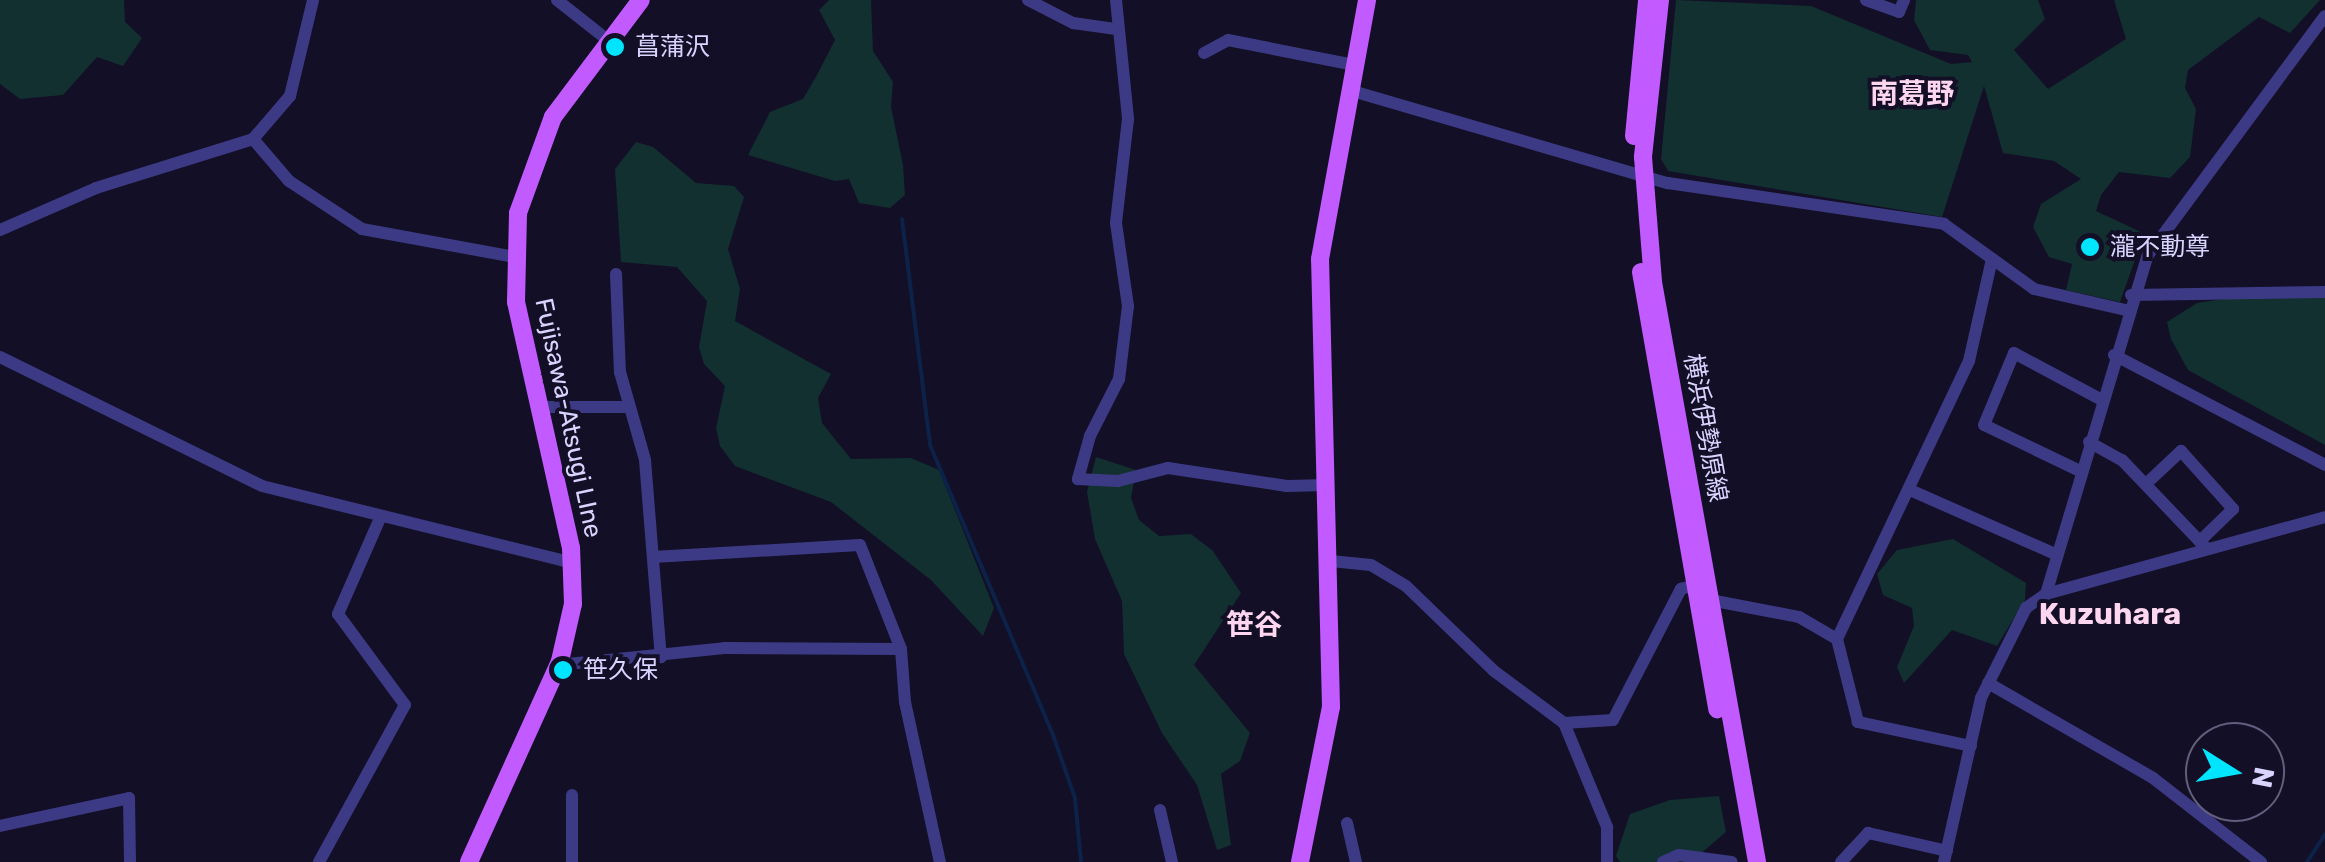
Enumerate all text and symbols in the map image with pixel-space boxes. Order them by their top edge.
place label: 菖蒲沢 [635,32,710,62]
marker: 菖蒲沢 [604,36,626,58]
district label: 南葛野 [1870,77,1954,111]
place label: 瀧不動尊 [2110,232,2210,262]
marker: 瀧不動尊 [2079,236,2101,258]
street label: Fujisawa-Atsugi LIne [528,295,608,541]
street label: 横浜伊勢原線 [1677,352,1733,504]
district label: Kuzuhara [2039,596,2181,632]
district label: 笹谷 [1226,608,1282,642]
place label: 笹久保 [583,655,658,685]
marker: 笹久保 [552,659,574,681]
north arrow [2185,722,2285,822]
text: N [2245,764,2281,790]

